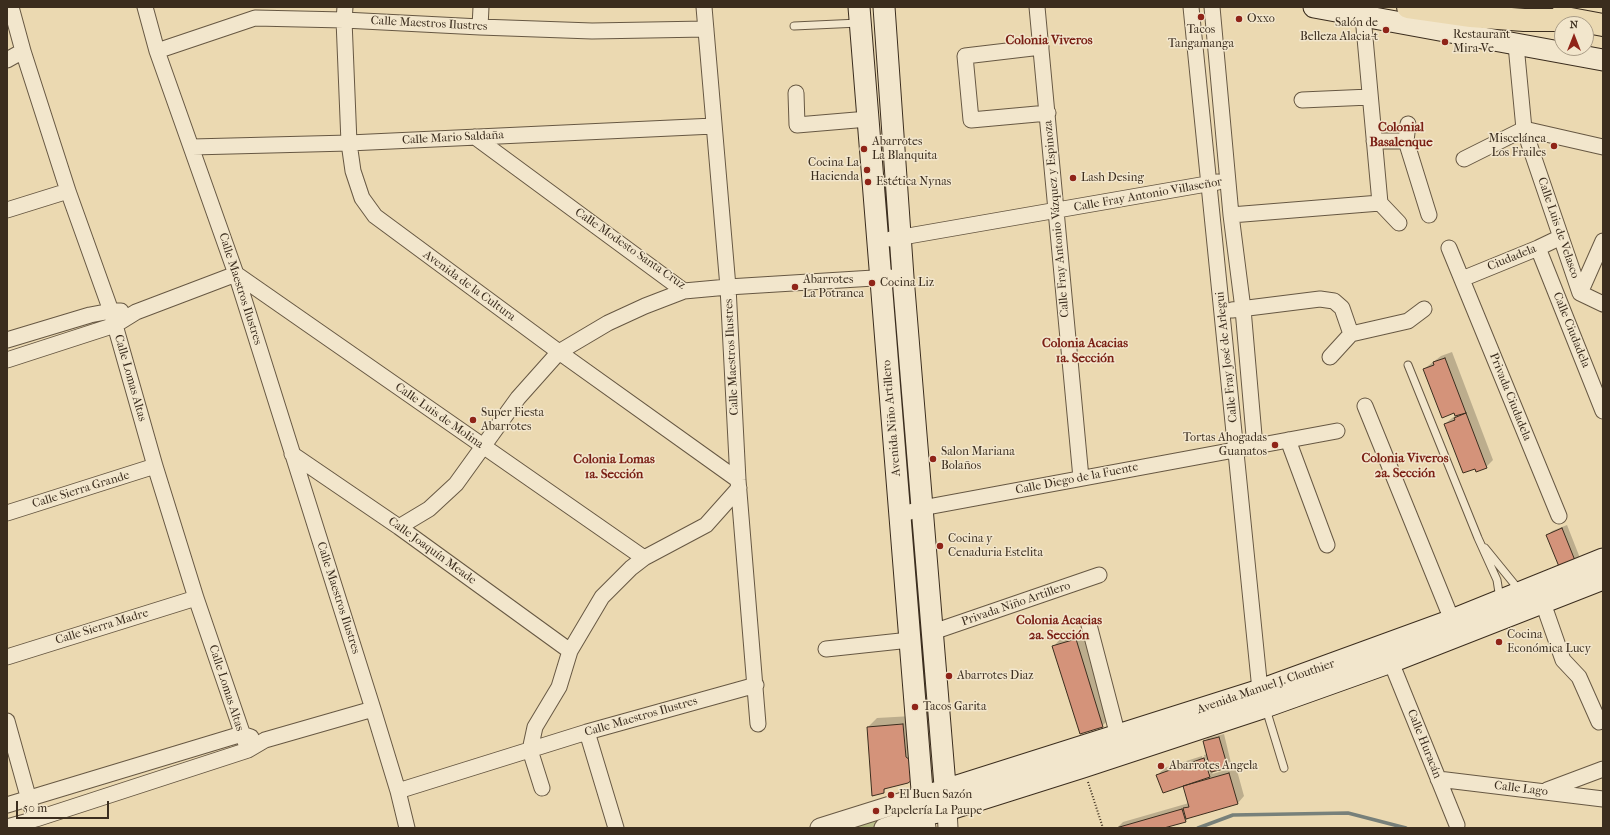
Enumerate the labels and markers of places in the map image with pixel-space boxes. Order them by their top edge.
marker: Tacos Tangamanga [1196,12,1206,22]
place label: Oxxo [1247,12,1275,26]
marker: Oxxo [1234,14,1244,24]
place label: Salón de Belleza Alacia-t [1300,16,1378,44]
place label: Tacos Tangamanga [1168,23,1234,51]
marker: Salón de Belleza Alacia-t [1381,25,1391,35]
place label: Restaurant Mira Ve [1453,28,1510,56]
marker: Restaurant Mira Ve [1440,37,1450,47]
place label: Miscelánea Los Frailes [1489,132,1546,160]
place label: Abarrotes La Blanquita [872,135,937,163]
marker: Miscelánea Los Frailes [1549,141,1559,151]
marker: Abarrotes La Blanquita [859,144,869,154]
place label: Cocina La Hacienda [808,156,859,184]
marker: Cocina La Hacienda [862,165,872,175]
place label: Lash Desing [1081,171,1144,185]
marker: Lash Desing [1068,173,1078,183]
place label: Estética Nynas [876,175,951,189]
marker: Estética Nynas [863,177,873,187]
place label: Abarrotes La Potranca [803,273,864,301]
place label: Cocina Liz [880,276,934,290]
marker: Cocina Liz [867,278,877,288]
marker: Abarrotes La Potranca [790,282,800,292]
place label: Super Fiesta Abarrotes [481,406,544,434]
marker: Super Fiesta Abarrotes [468,415,478,425]
place label: Tortas Ahogadas Guanatos [1183,431,1267,459]
marker: Tortas Ahogadas Guanatos [1270,440,1280,450]
place label: Salon Mariana Bolaños [941,445,1015,473]
marker: Salon Mariana Bolaños [928,454,938,464]
place label: Cocina y Cenaduria Estelita [948,532,1043,560]
marker: Cocina y Cenaduria Estelita [935,541,945,551]
place label: Cocina Económica Lucy [1507,628,1591,656]
marker: Cocina Económica Lucy [1494,637,1504,647]
place label: Abarrotes Diaz [957,669,1034,683]
marker: Abarrotes Diaz [944,671,954,681]
place label: Tacos Garita [923,700,986,714]
marker: Tacos Garita [910,702,920,712]
place label: Abarrotes Angela [1169,759,1258,773]
marker: Abarrotes Angela [1156,761,1166,771]
place label: El Buen Sazón [899,788,972,802]
marker: El Buen Sazón [886,790,896,800]
place label: Papelería La Paupe [884,804,982,818]
marker: Papelería La Paupe [871,806,881,816]

